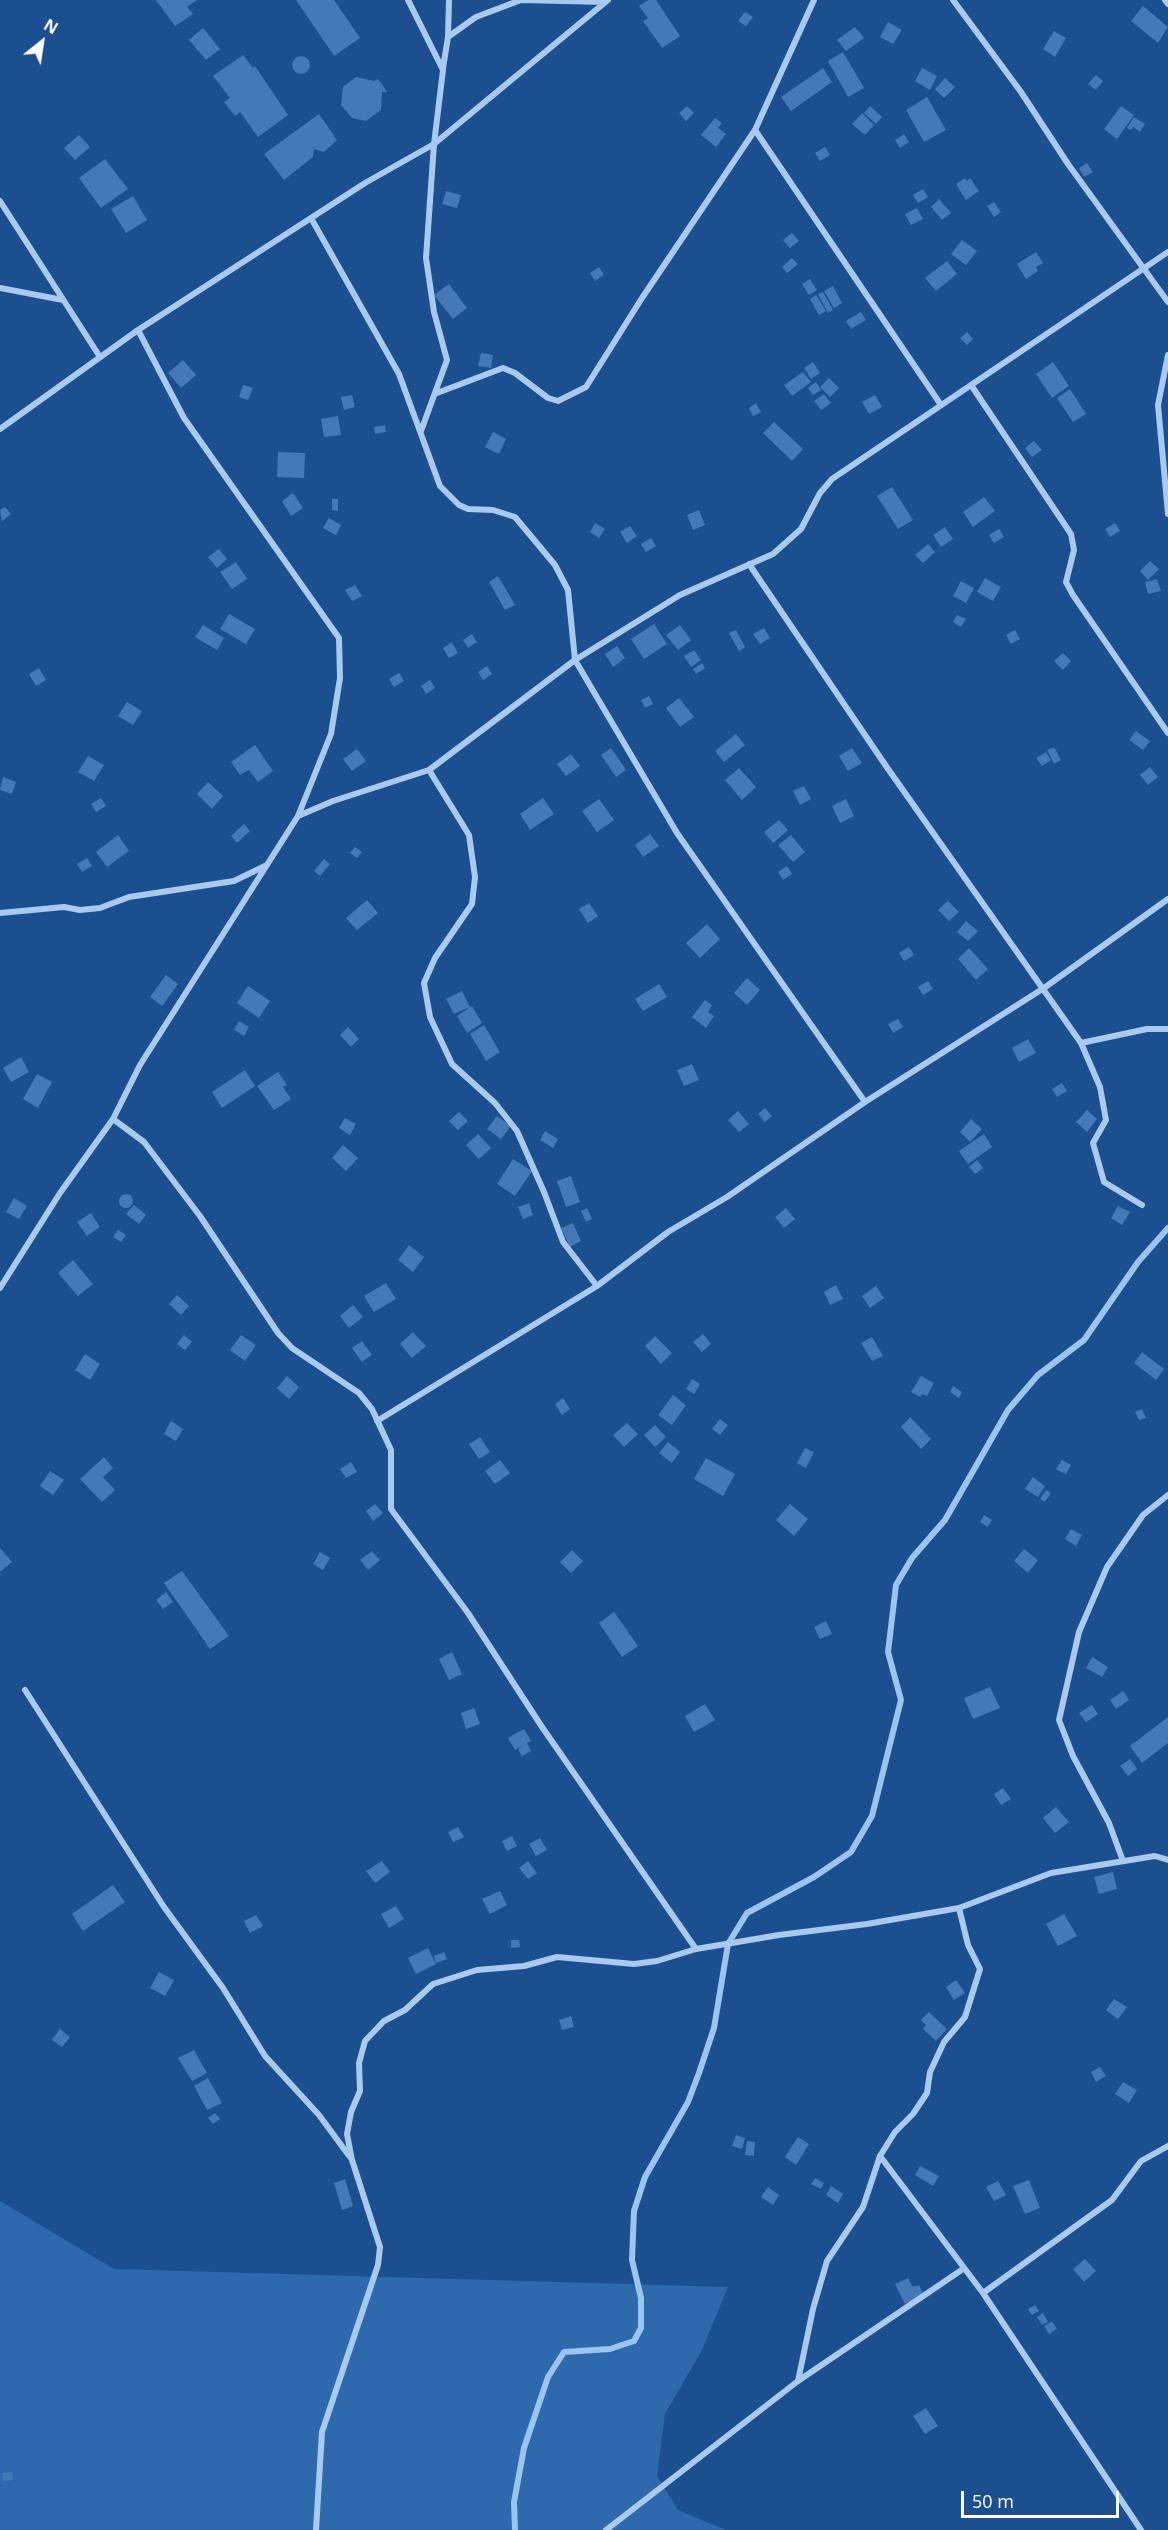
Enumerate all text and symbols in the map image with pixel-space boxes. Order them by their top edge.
north arrow [12,12,72,72]
text: N [40,14,62,39]
scale bar [964,2479,1122,2517]
text: 50 m [972,2489,1014,2513]

